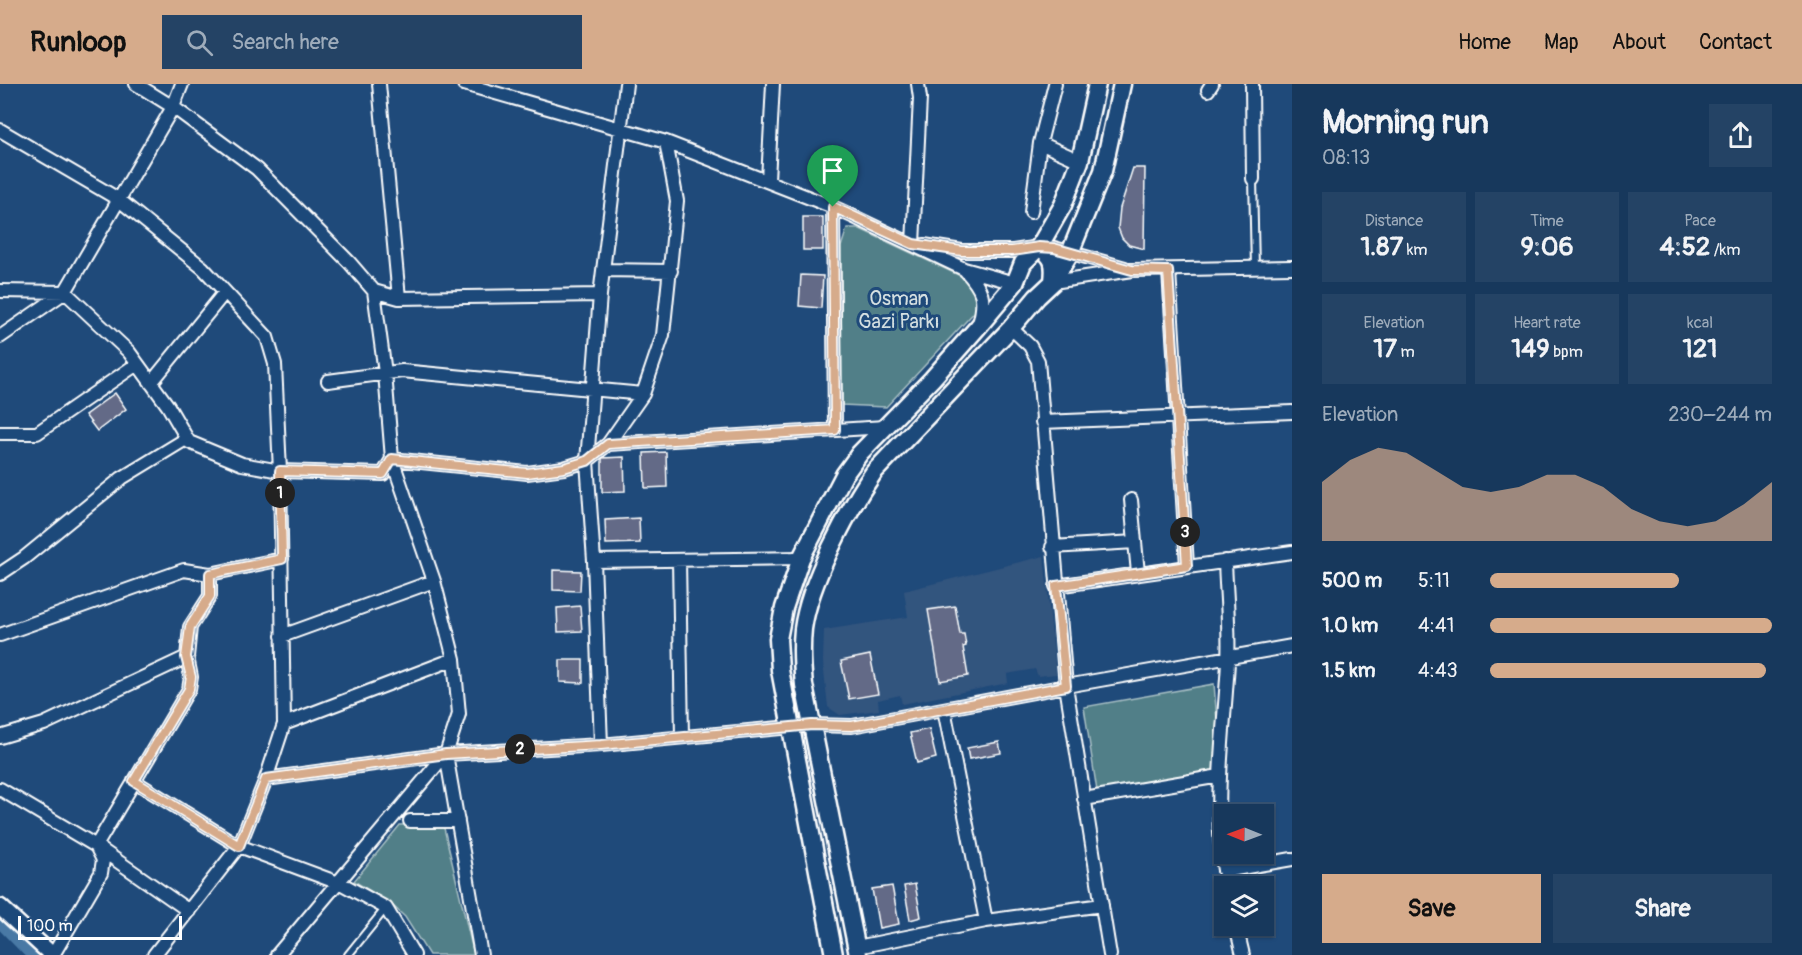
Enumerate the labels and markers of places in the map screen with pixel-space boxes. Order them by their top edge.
pin [807,145,858,207]
pin: 1 [265,478,295,508]
pin: 3 [1170,517,1200,547]
pin: 2 [505,734,535,764]

